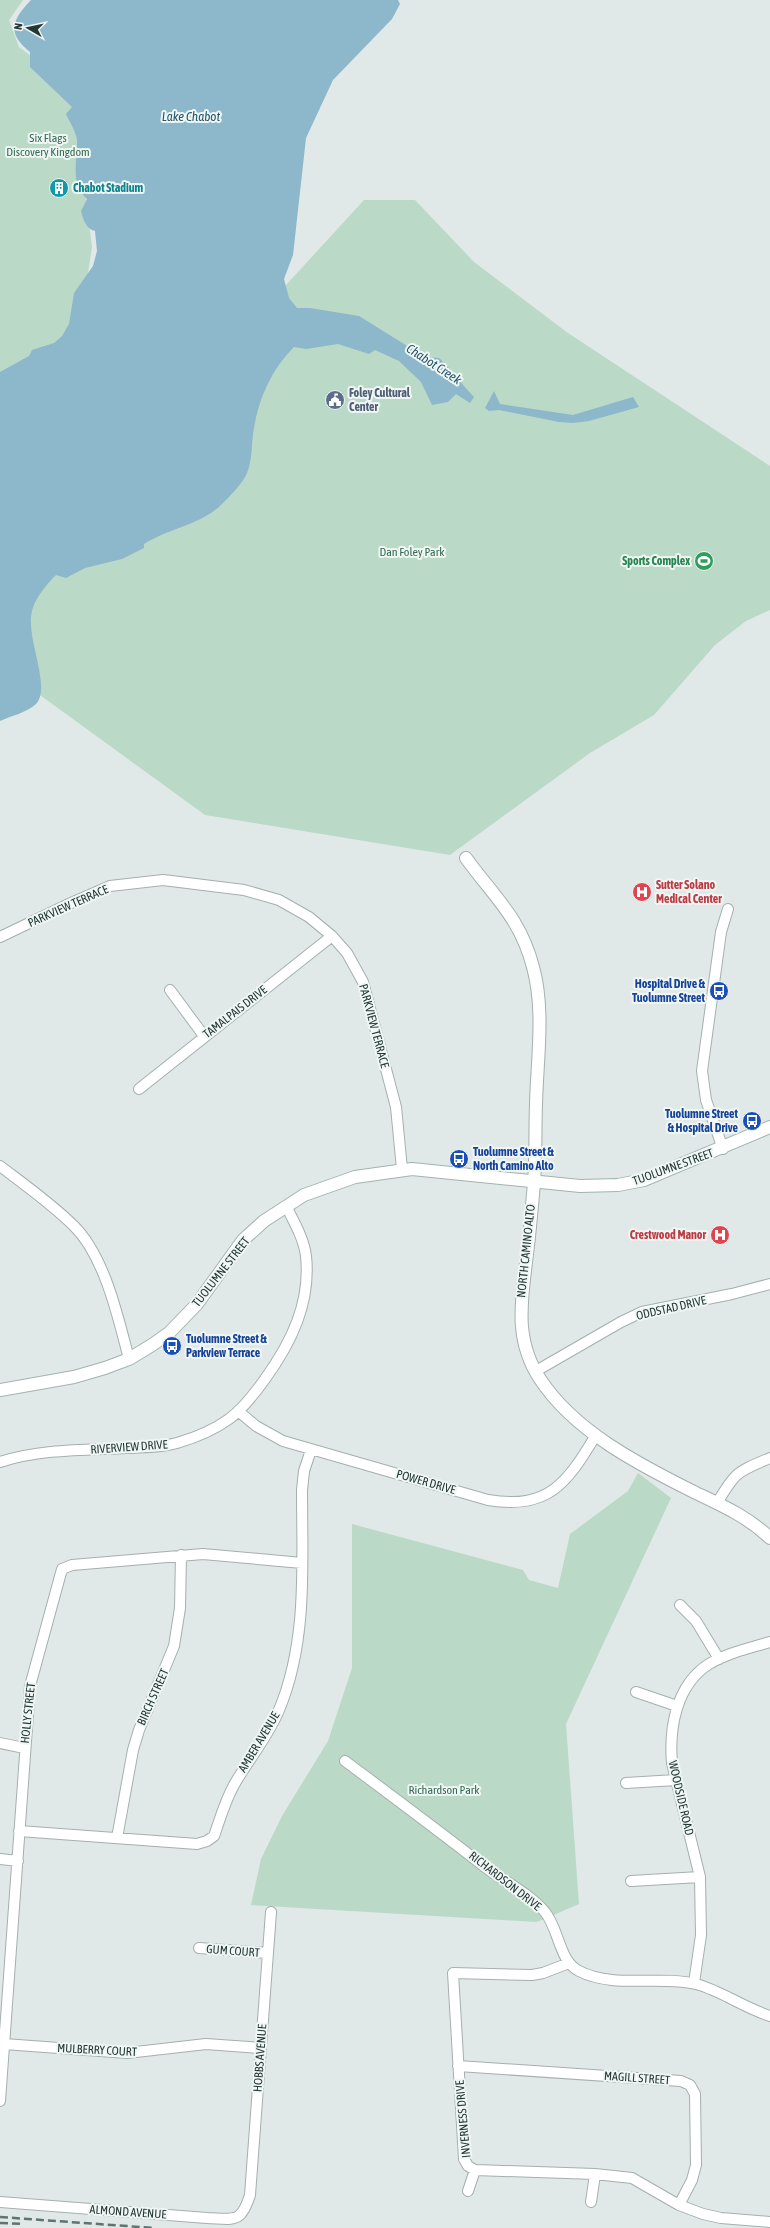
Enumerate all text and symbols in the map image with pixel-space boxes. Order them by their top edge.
north arrow [8,8,48,48]
text: N [12,22,25,31]
water label: Lake Chabot [162,109,220,124]
park label: Six Flags Discovery Kingdom [6,131,90,159]
building icon: Chabot Stadium [48,177,70,199]
place label: Chabot Stadium [73,181,144,195]
water label: Chabot Creek [404,341,465,387]
place label: Foley Cultural Center [349,386,411,414]
public building icon: Foley Cultural Center [324,389,346,411]
park label: Dan Foley Park [379,545,445,559]
sports icon: Sports Complex [693,550,715,572]
place label: Sports Complex [622,554,690,568]
place label: Sutter Solano Medical Center [656,878,722,906]
hospital icon: Sutter Solano Medical Center [631,881,653,903]
street label: PARKVIEW TERRACE [26,882,110,930]
place label: Hospital Drive & Tuolumne Street [632,977,706,1005]
bus stop icon: Hospital Drive & Tuolumne Street [708,980,730,1002]
street label: PARKVIEW TERRACE [356,982,392,1070]
street label: TAMALPAIS DRIVE [200,983,270,1041]
place label: Tuolumne Street & Hospital Drive [665,1107,739,1135]
bus stop icon: Tuolumne Street & Hospital Drive [741,1110,763,1132]
place label: Tuolumne Street & North Camino Alto [473,1145,555,1173]
street label: TUOLUMNE STREET [631,1146,716,1188]
bus stop icon: Tuolumne Street & North Camino Alto [448,1148,470,1170]
street label: NORTH CAMINO ALTO [514,1204,538,1298]
hospital icon: Crestwood Manor [709,1224,731,1246]
place label: Crestwood Manor [630,1228,706,1242]
street label: TUOLUMNE STREET [189,1234,253,1310]
street label: ODDSTAD DRIVE [635,1293,707,1323]
place label: Tuolumne Street & Parkview Terrace [186,1332,268,1360]
bus stop icon: Tuolumne Street & Parkview Terrace [161,1335,183,1357]
street label: RIVERVIEW DRIVE [90,1437,168,1457]
street label: POWER DRIVE [395,1467,457,1497]
street label: BIRCH STREET [134,1666,172,1727]
street label: HOLLY STREET [18,1681,38,1744]
street label: AMBER AVENUE [235,1709,283,1775]
street label: WOODSIDE ROAD [666,1759,696,1837]
park label: Richardson Park [408,1783,480,1797]
street label: RICHARDSON DRIVE [466,1849,544,1913]
street label: GUM COURT [206,1942,261,1960]
street label: HOBBS AVENUE [251,2024,269,2092]
street label: MULBERRY COURT [57,2041,138,2059]
street label: MAGILL STREET [604,2069,671,2087]
street label: INVERNESS DRIVE [453,2080,473,2158]
street label: ALMOND AVENUE [89,2202,167,2222]

